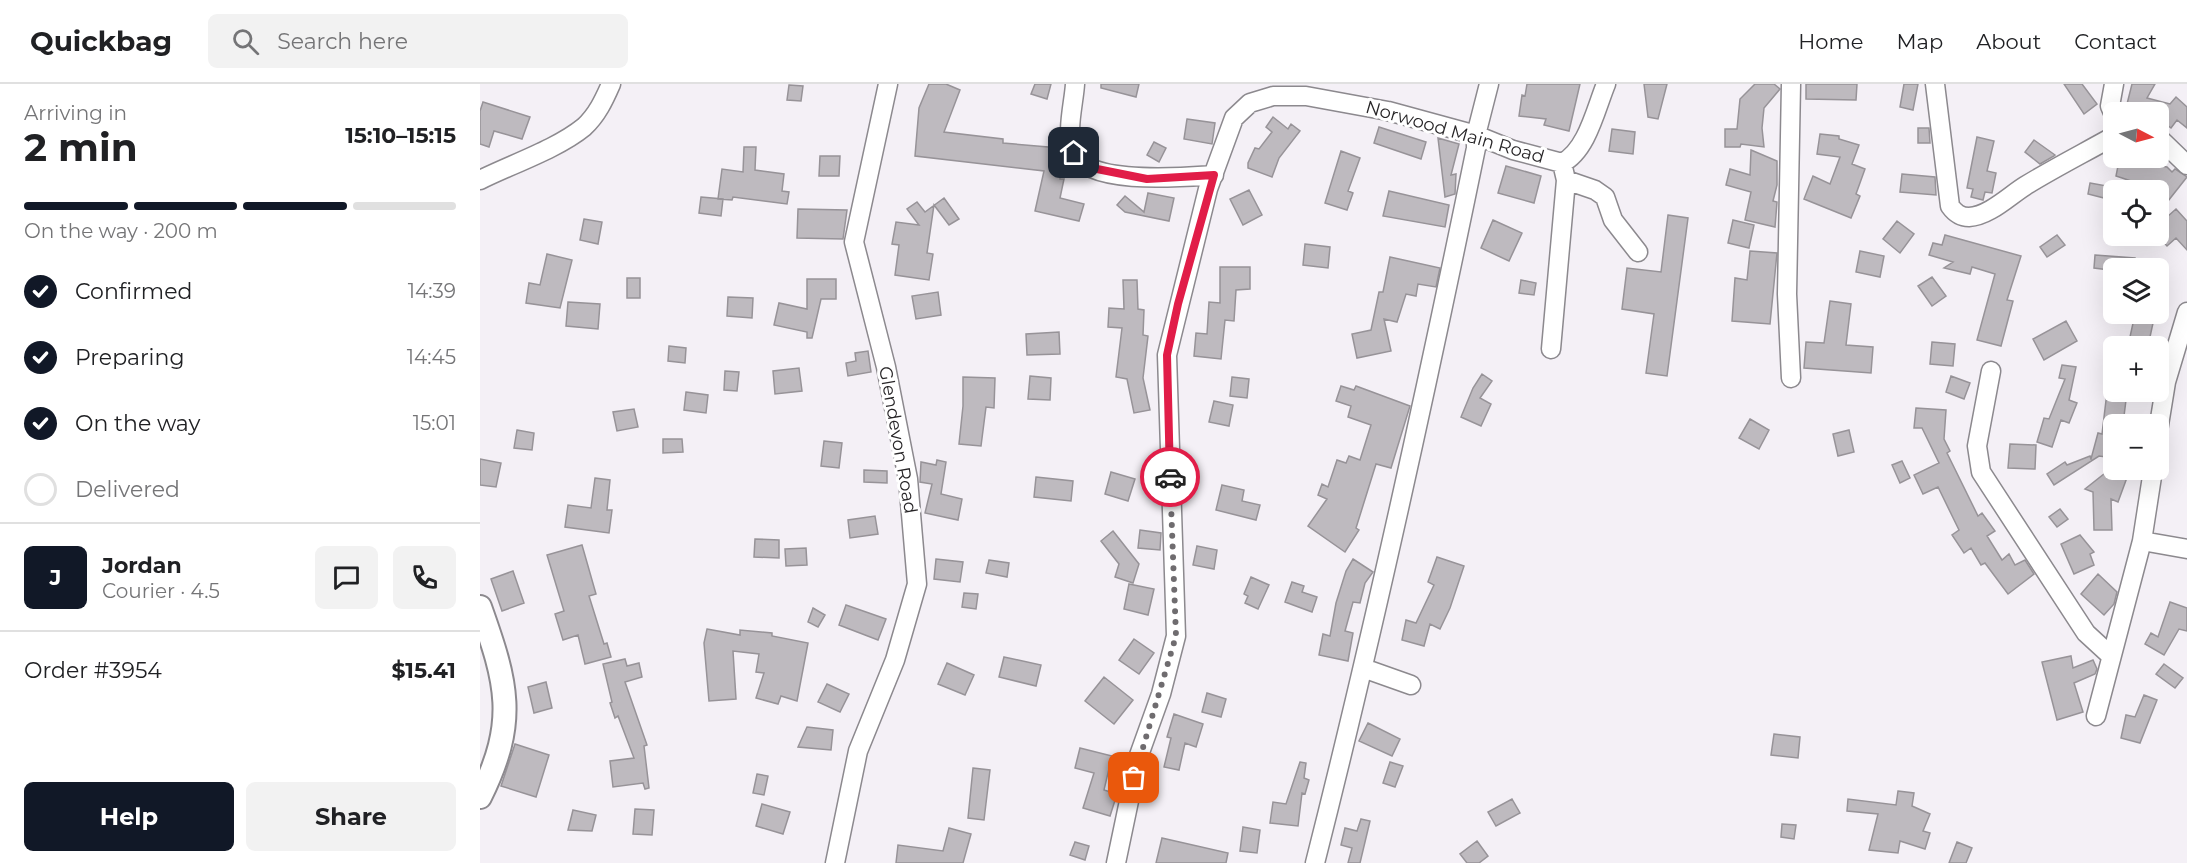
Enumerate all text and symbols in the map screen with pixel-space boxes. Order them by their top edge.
search box [208,14,628,68]
text: Quickbag [30,24,172,58]
icon: search [229,25,262,58]
text: Search here [277,28,408,55]
text: Home [1798,29,1863,54]
text: Map [1896,29,1943,54]
text: About [1976,29,2041,54]
text: Contact [2074,29,2157,54]
street label: Norwood Main Road [1363,96,1547,168]
text: Arriving in [24,101,127,125]
north arrow [2103,102,2169,168]
map controls [2103,102,2169,480]
text: 15:10–15:15 [345,122,456,149]
text: 2 min [24,123,138,171]
pin [1048,127,1099,178]
icon: home [1057,136,1090,169]
button: locate [2103,180,2169,246]
text: On the way · 200 m [24,219,218,243]
button: layers [2103,258,2169,324]
icon: check [24,275,57,308]
text: Confirmed [75,278,192,305]
text: 14:39 [408,279,456,303]
button: + [2103,336,2169,402]
icon: check [24,341,57,374]
text: Preparing [75,344,184,371]
text: 14:45 [407,345,456,369]
street label: Glendevon Road [874,365,922,515]
icon: check [24,407,57,440]
text: On the way [75,410,200,437]
text: 15:01 [413,411,456,435]
button: − [2103,414,2169,480]
courier [1140,447,1200,507]
icon: car [1154,461,1187,494]
text: Delivered [75,476,180,503]
button: chat [315,546,378,609]
button: phone [393,546,456,609]
text: Jordan [102,552,182,579]
text: J [50,564,61,591]
text: Courier · 4.5 [102,579,220,603]
text: Order #3954 [24,657,162,684]
text: $15.41 [391,657,456,684]
pin [1108,752,1159,803]
icon: bag [1117,761,1150,794]
button: Help [24,782,234,851]
button: Share [246,782,456,851]

